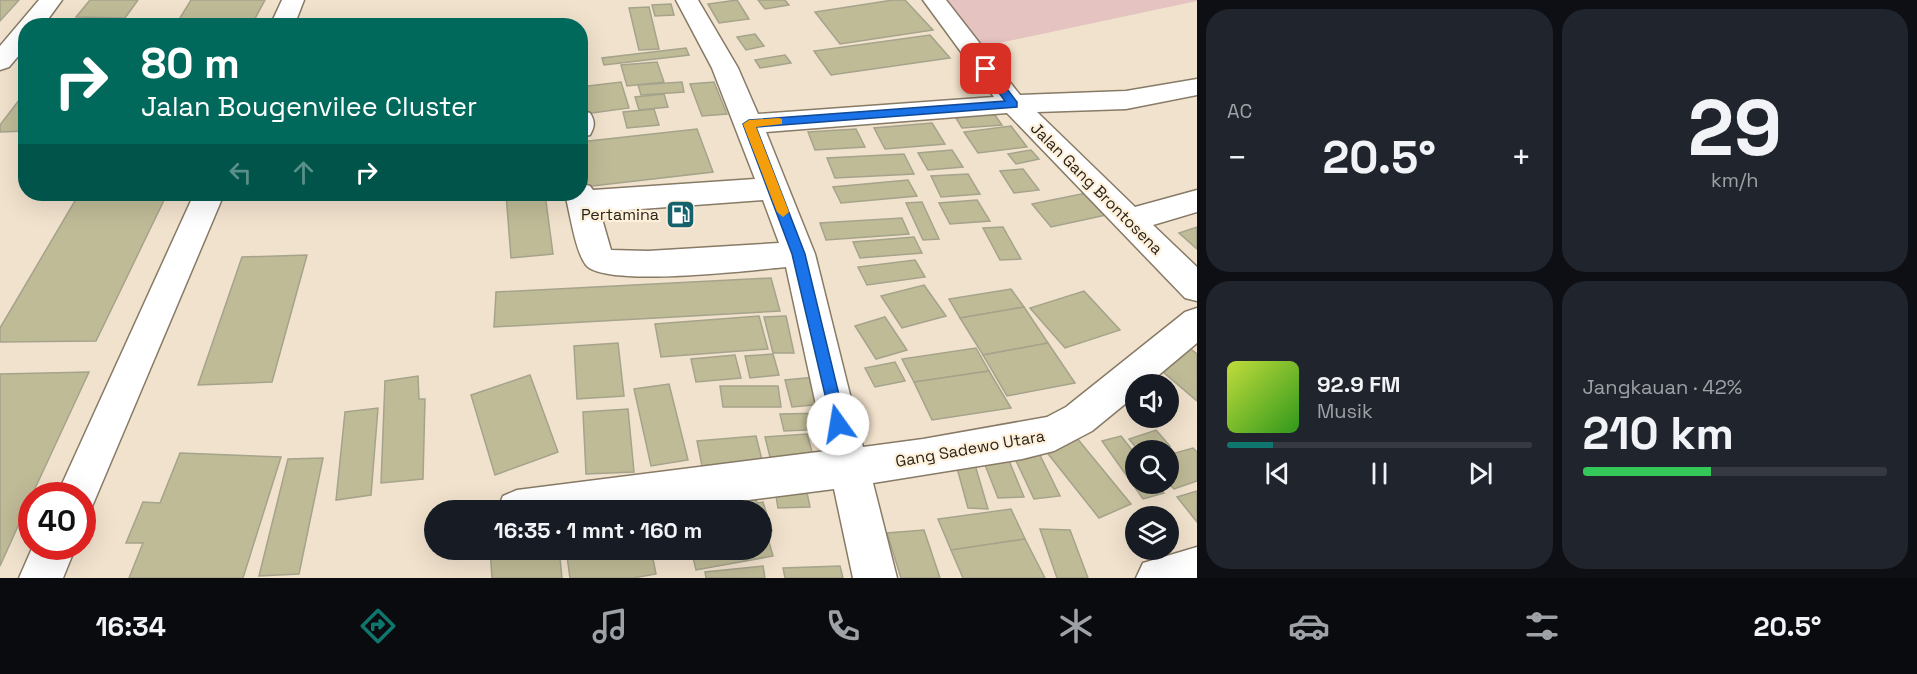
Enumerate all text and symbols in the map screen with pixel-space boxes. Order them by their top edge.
text: 80 m [141,37,240,90]
icon: right [42,42,120,120]
pin [960,43,1011,94]
icon: arrive [969,52,1002,85]
text: 29 [1688,78,1782,178]
text: Jalan Bougenvilee Cluster [141,89,477,124]
text: AC [1227,98,1252,124]
street label: Jalan Gang Brontosena [1026,118,1167,259]
text: 20.5° [1323,129,1436,186]
text: − [1227,137,1247,179]
text: + [1511,137,1532,179]
icon: left [224,156,257,189]
icon: ahead [287,156,320,189]
icon: right [350,156,383,189]
text: km/h [1711,167,1759,193]
fuel station icon: Pertamina [664,198,696,230]
place label: Pertamina [581,204,659,225]
text: 92.9 FM [1317,370,1401,398]
map controls [1125,374,1179,560]
button: sound [1125,374,1179,428]
text: Jangkauan · 42% [1583,374,1742,400]
position arrow [806,392,870,456]
text: Musik [1317,398,1373,424]
text: 210 km [1583,405,1734,462]
street label: Gang Sadewo Utara [894,425,1046,472]
button: search [1125,440,1179,494]
icon: previous [1261,457,1294,490]
icon: pause [1363,457,1396,490]
icon: next [1464,457,1497,490]
speed limit sign: 40 [18,482,96,560]
button: layers [1125,506,1179,560]
text: 16:35 · 1 mnt · 160 m [494,516,702,544]
icon: directions [357,605,399,647]
icon: music [589,605,631,647]
icon: phone [822,605,864,647]
icon: climate [1055,605,1097,647]
icon: car [1288,605,1330,647]
icon: filters [1521,605,1563,647]
text: 16:34 [95,609,166,644]
text: 20.5° [1753,609,1822,644]

